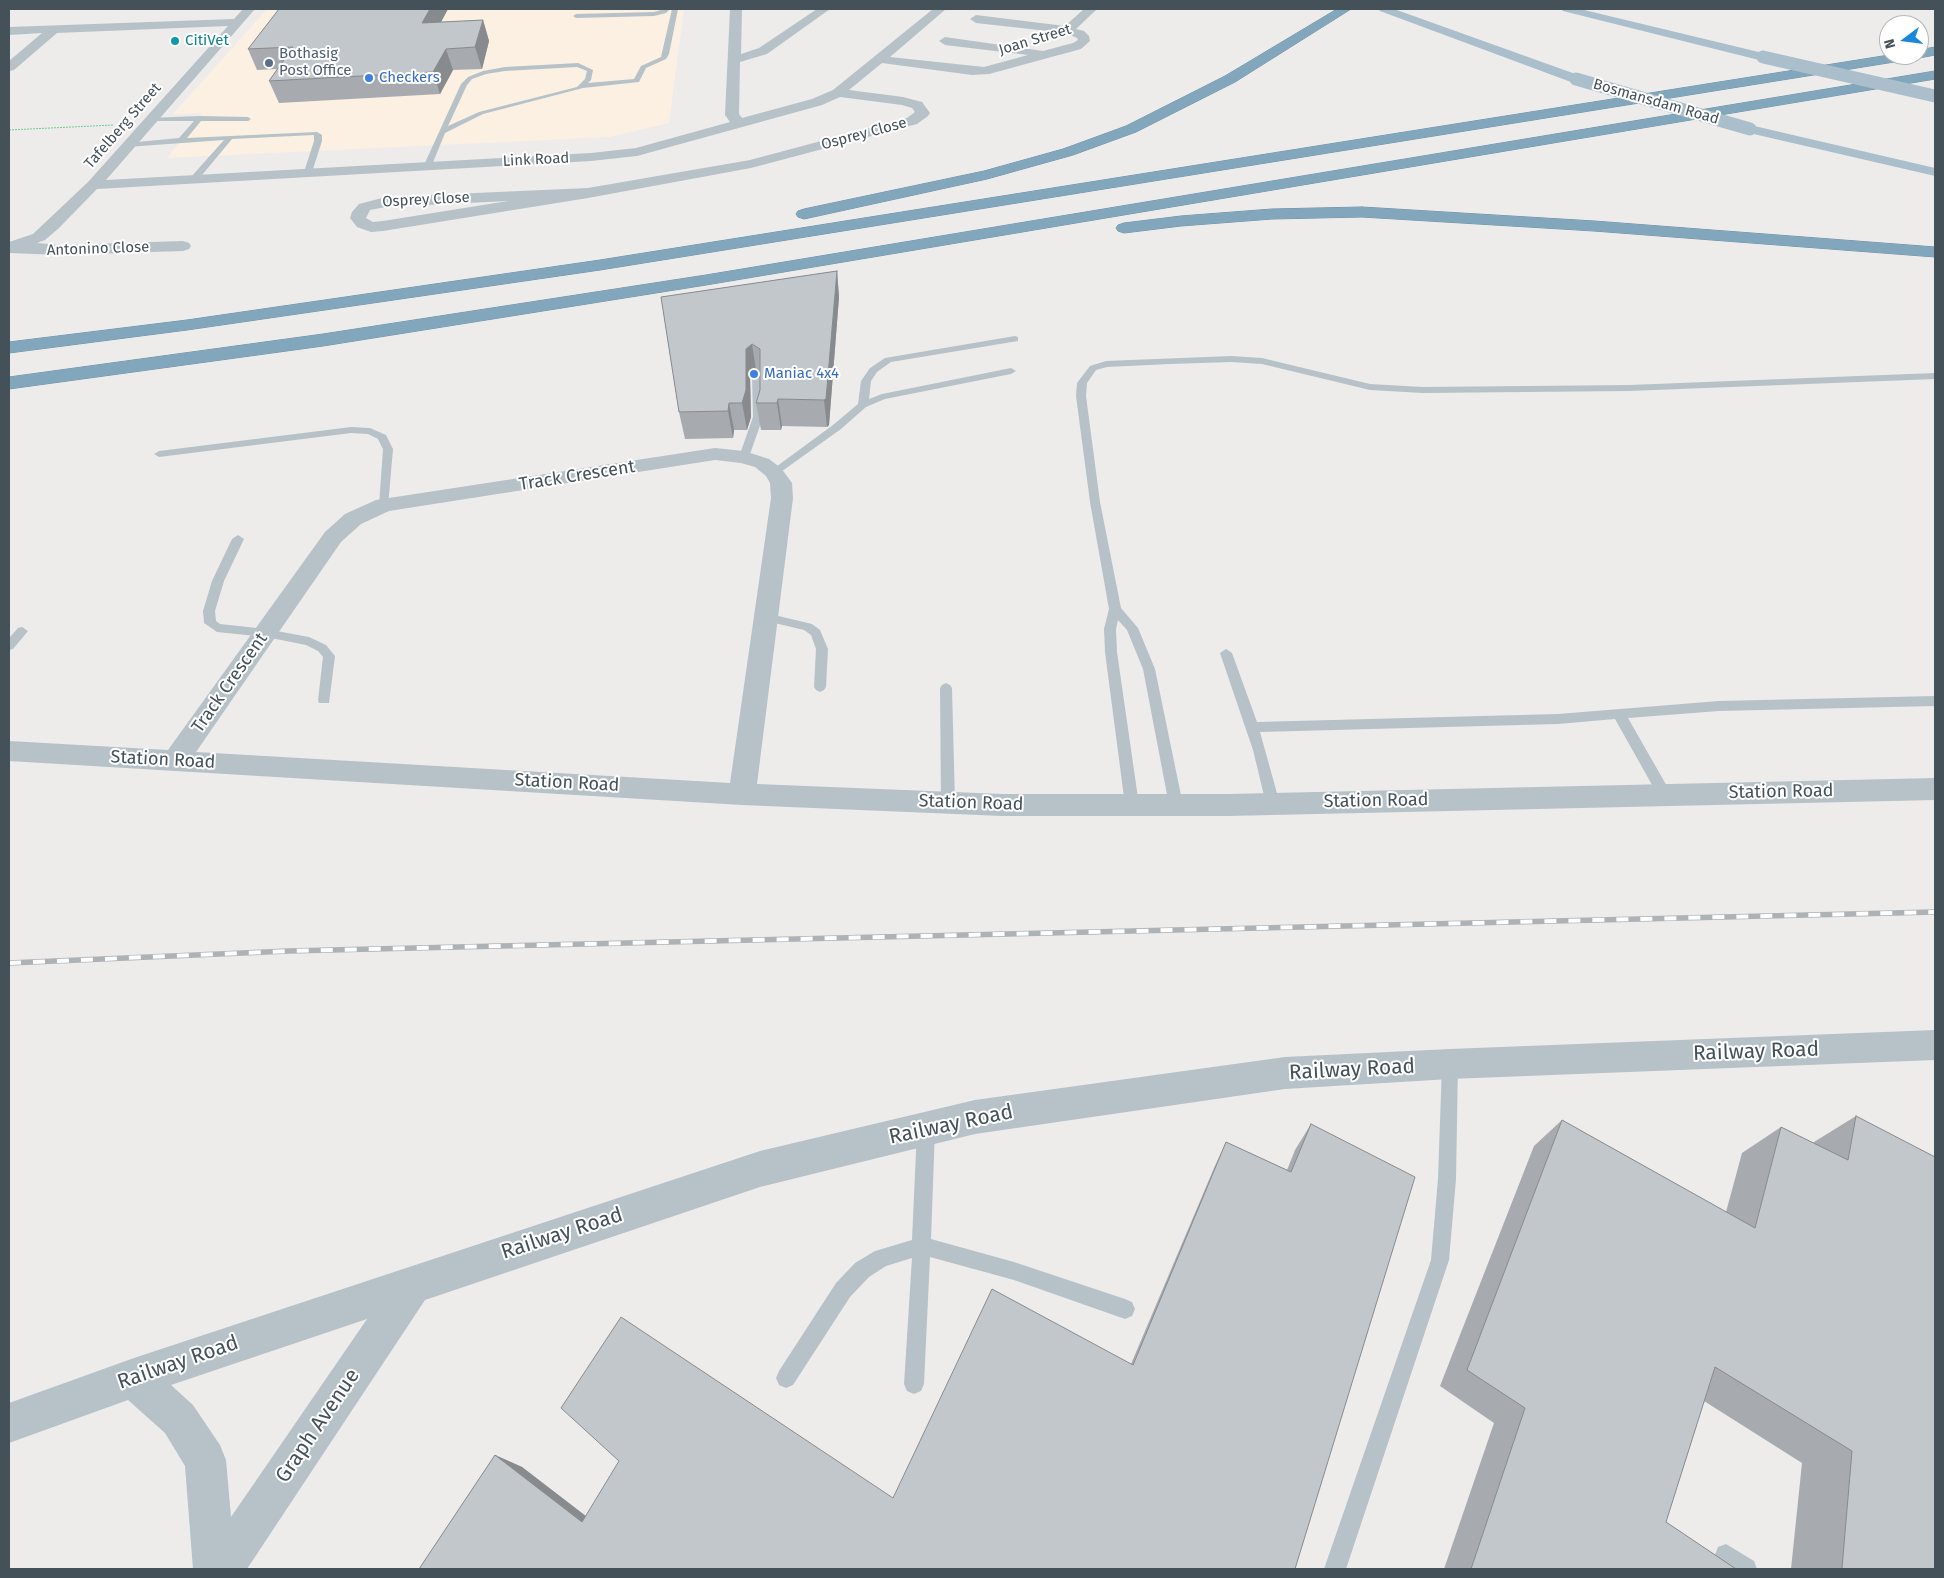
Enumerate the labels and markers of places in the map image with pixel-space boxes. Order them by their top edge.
place label: CitiVet [185,32,229,50]
marker: CitiVet [169,35,181,47]
place label: Bothasig Post Office [279,45,351,80]
marker: Bothasig Post Office [263,57,275,69]
place label: Checkers [379,69,440,87]
marker: Checkers [363,72,375,84]
place label: Maniac 4x4 [764,365,839,383]
marker: Maniac 4x4 [748,368,760,380]

